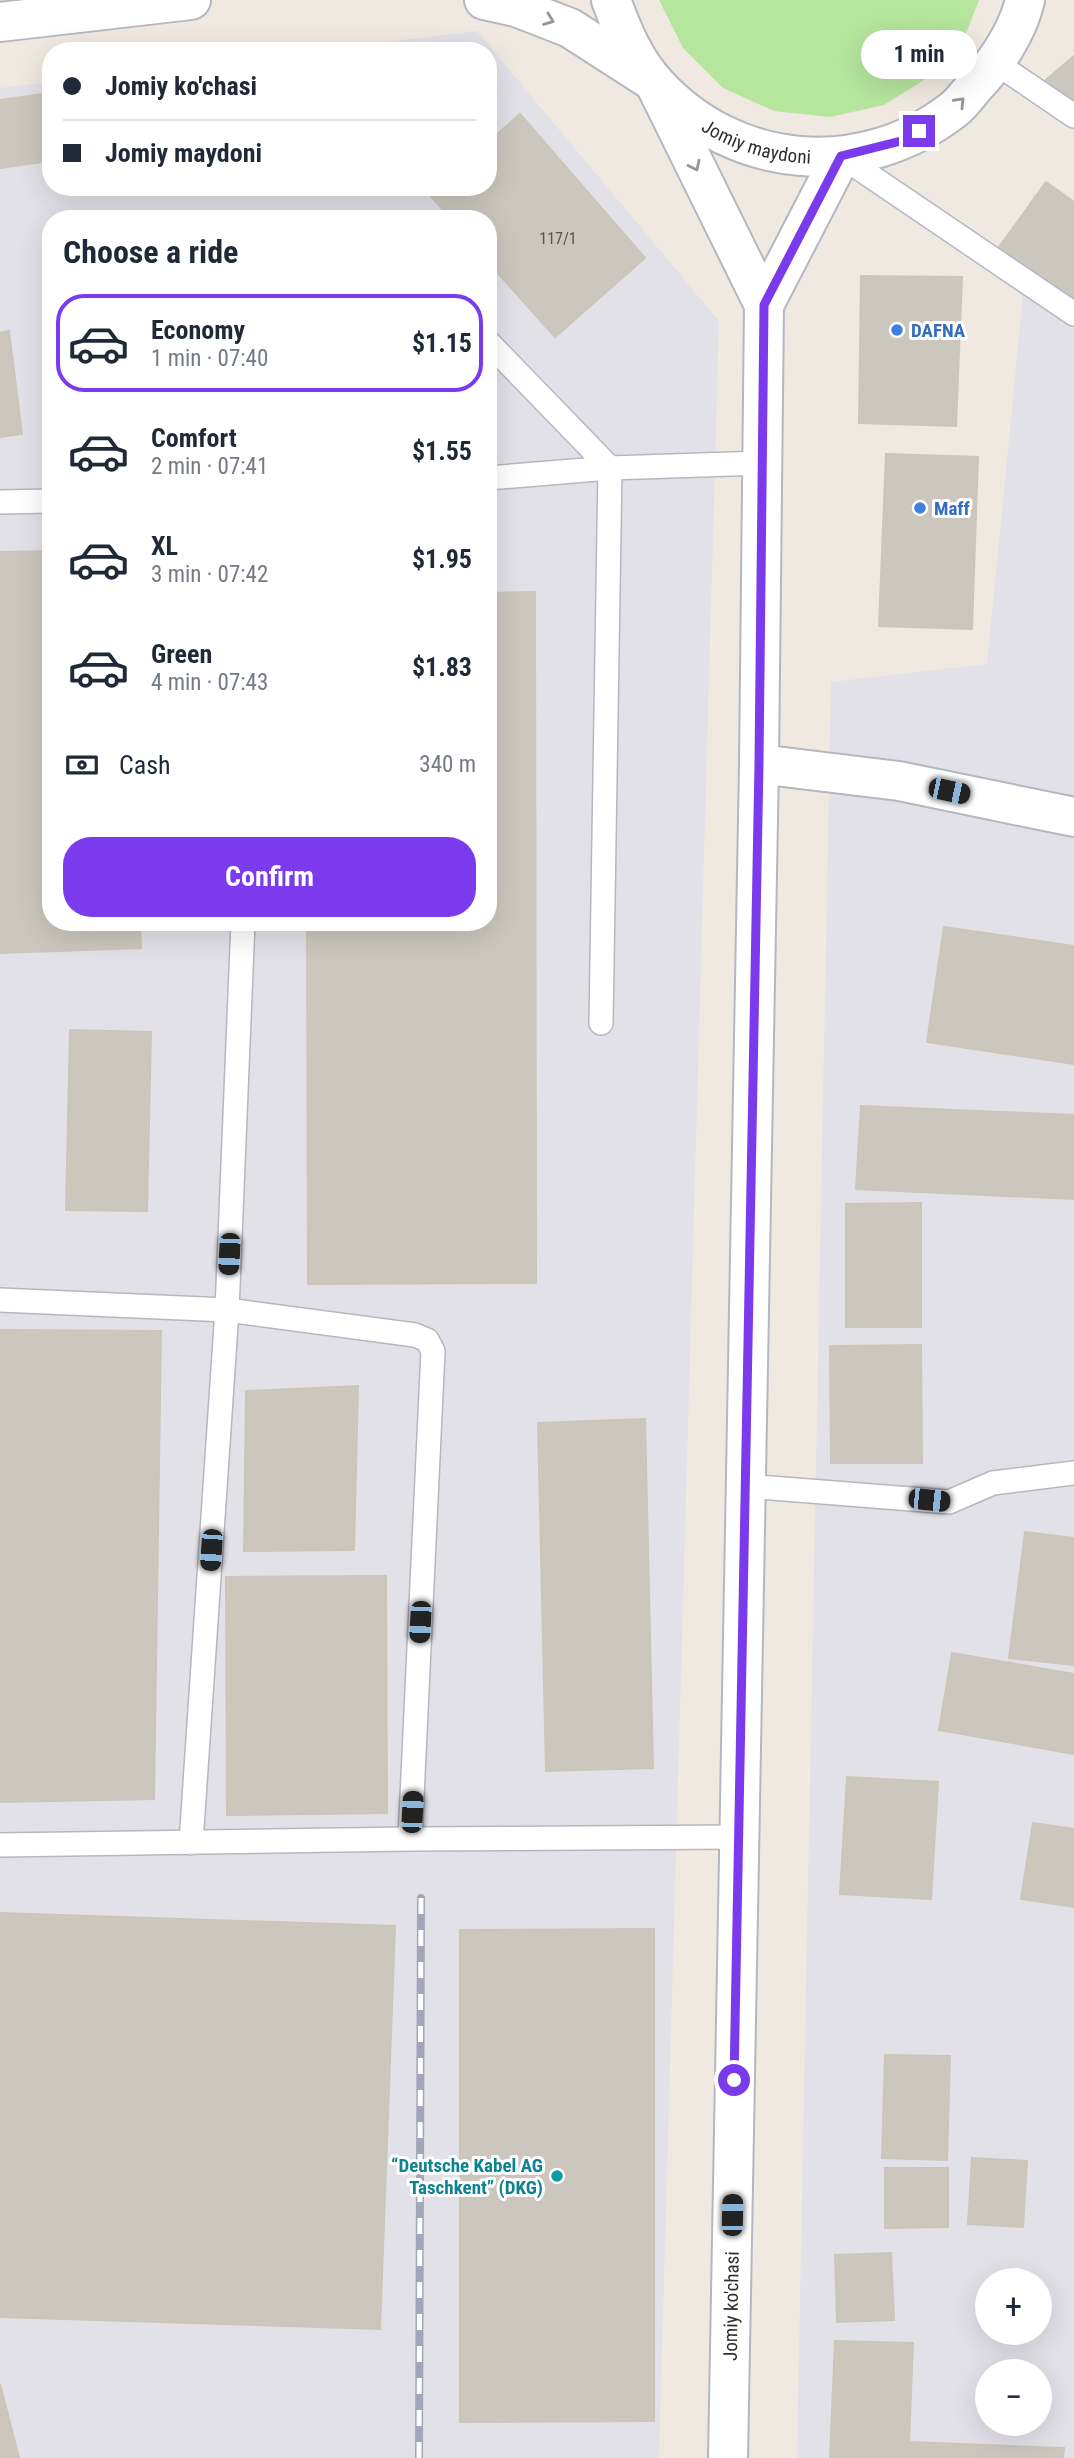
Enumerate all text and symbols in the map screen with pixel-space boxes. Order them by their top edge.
one-way arrow [543,12,555,26]
callout: 1 min [861,30,977,78]
text: 1 min [893,41,945,68]
text: Jomiy ko'chasi [105,71,257,101]
one-way arrow [952,98,965,111]
street label: Jomiy maydoni [698,115,811,169]
route end [903,115,935,147]
text: Jomiy maydoni [105,138,262,168]
one-way arrow [687,159,701,171]
house number: 117/1 [539,229,577,248]
text: Choose a ride [63,233,238,271]
icon: car [67,312,130,375]
text: Economy [151,315,245,345]
place label: DAFNA [911,319,966,342]
marker: DAFNA [889,322,905,338]
text: $1.15 [412,328,472,358]
text: 1 min · 07:40 [151,345,268,372]
icon: car [67,420,130,483]
text: Comfort [151,423,237,453]
text: $1.55 [412,436,472,466]
text: 2 min · 07:41 [151,453,268,480]
place label: Maff [934,497,971,520]
marker: Maff [912,500,928,516]
icon: car [67,528,130,591]
text: XL [151,531,178,561]
text: $1.95 [412,544,472,574]
text: 3 min · 07:42 [151,561,268,588]
icon: car [67,636,130,699]
text: Green [151,639,212,669]
text: $1.83 [412,652,472,682]
text: 4 min · 07:43 [151,669,268,696]
icon: cash [63,746,101,784]
text: Cash [119,750,171,780]
text: 340 m [419,751,476,778]
car [927,776,972,806]
button: Confirm [63,837,476,917]
car [218,1232,241,1276]
car [908,1487,951,1513]
car [200,1528,223,1572]
car [409,1600,432,1644]
car [401,1790,424,1834]
route start [718,2064,750,2096]
place label: “Deutsche Kabel AG Taschkent” (DKG) [391,2154,543,2199]
marker: “Deutsche Kabel AG Taschkent” (DKG) [549,2168,565,2184]
car [722,2194,743,2236]
street label: Jomiy ko'chasi [719,2251,744,2361]
map controls [975,2268,1052,2436]
button: + [975,2268,1052,2345]
button: − [975,2359,1052,2436]

